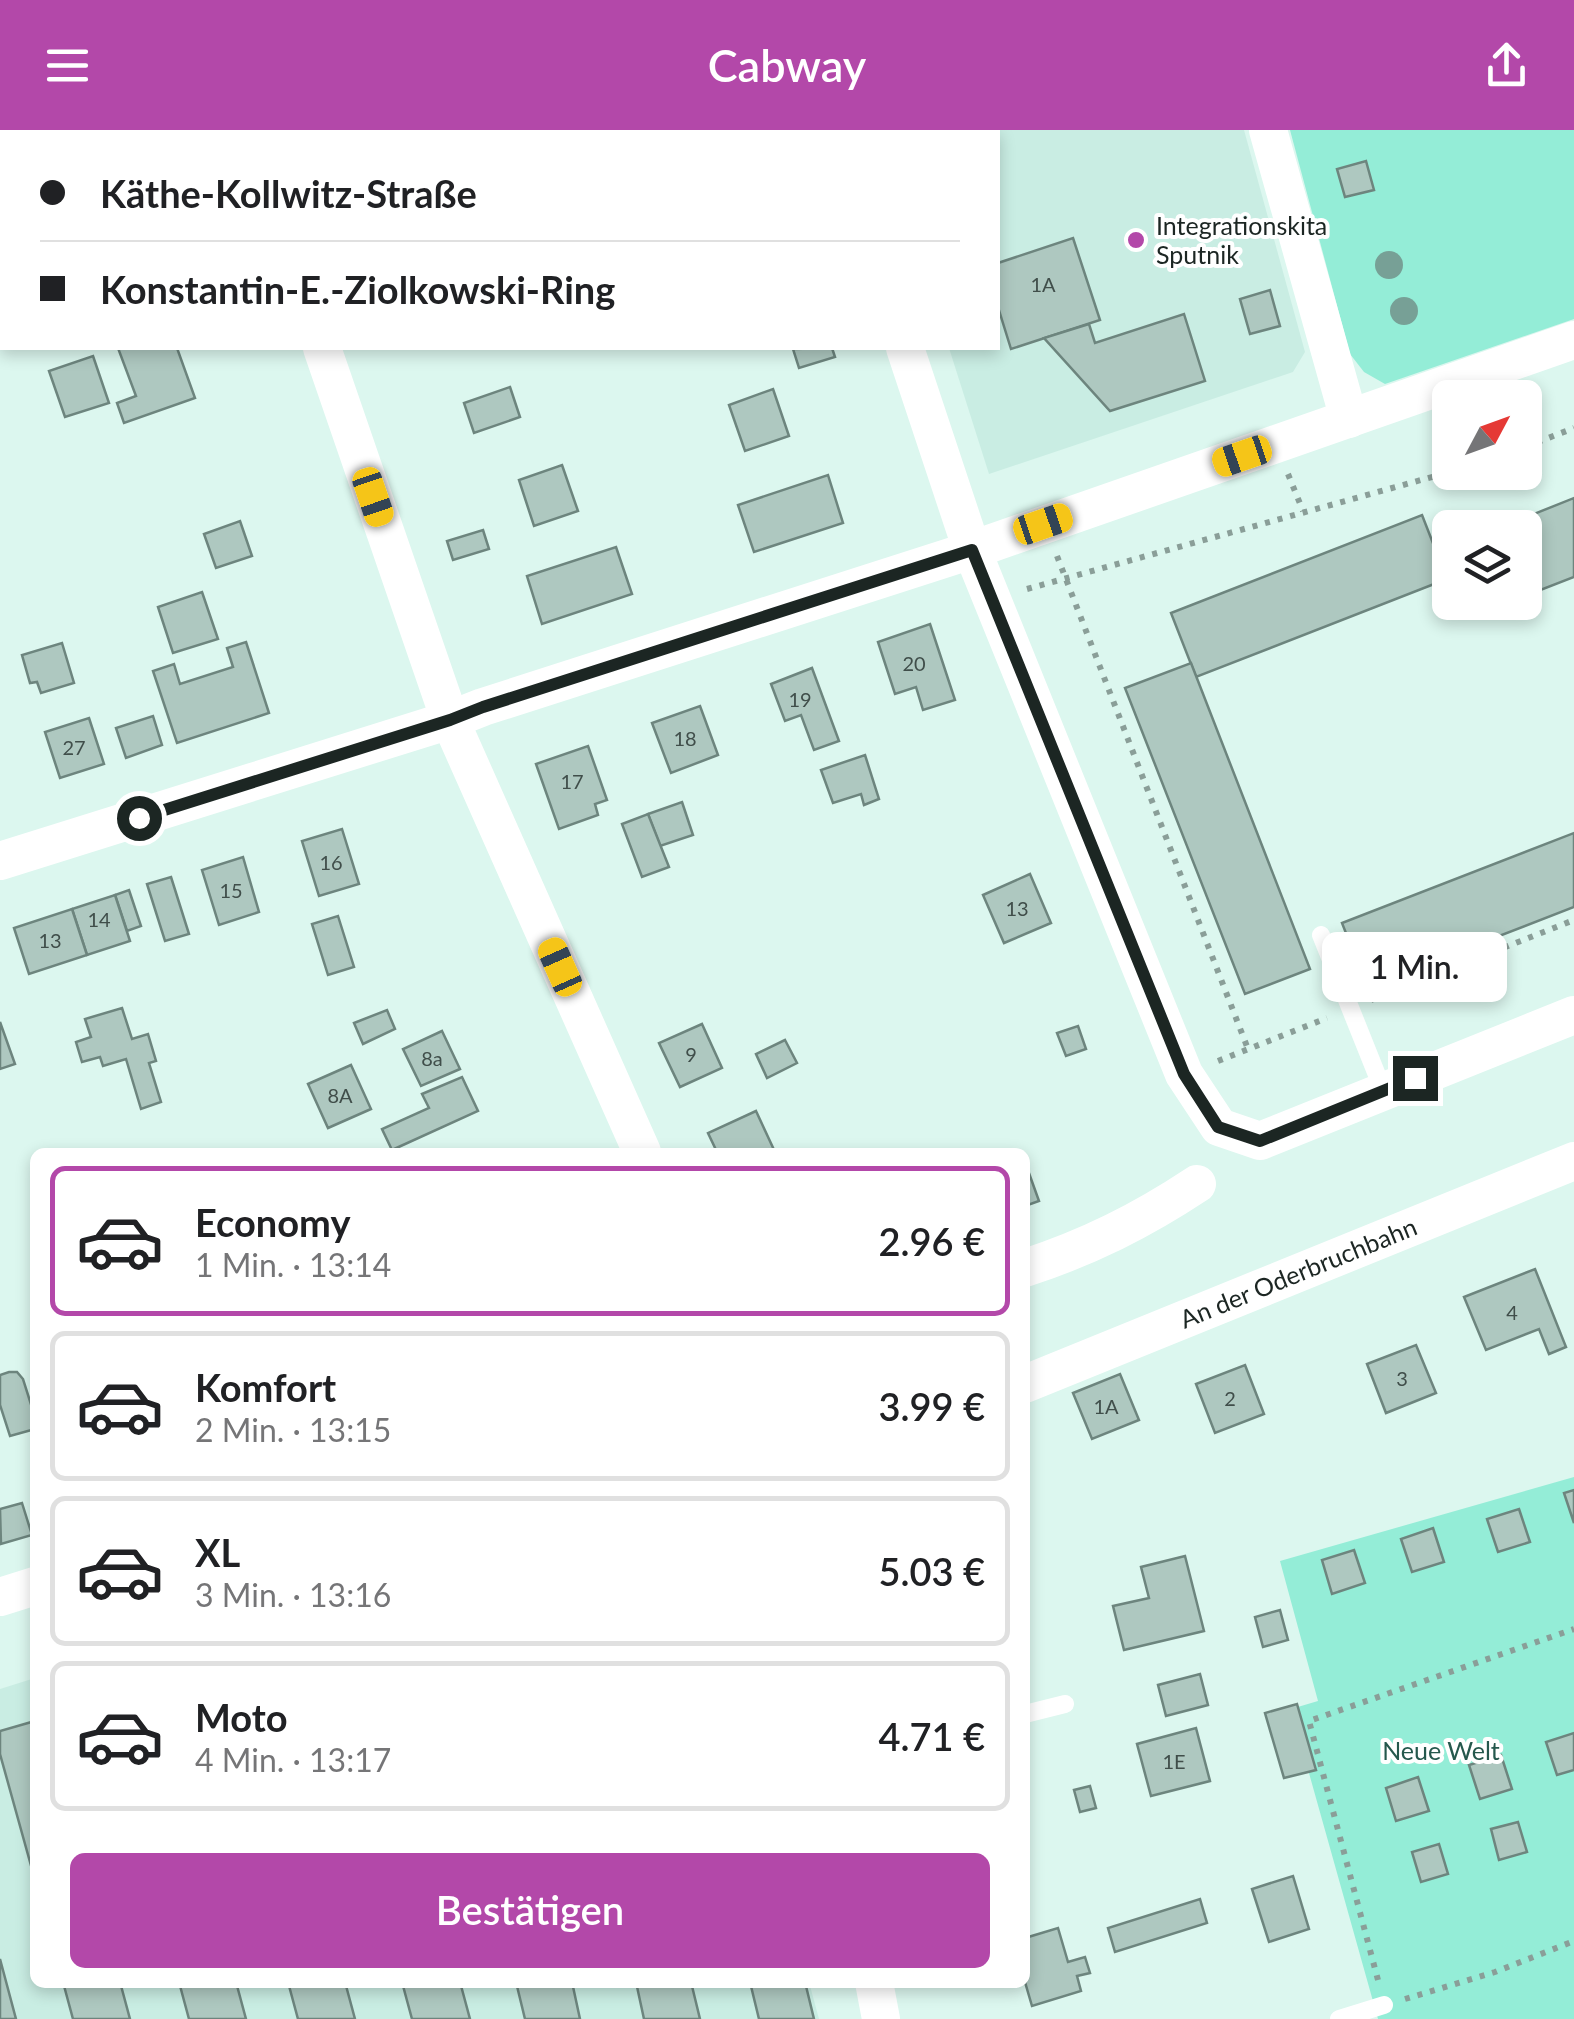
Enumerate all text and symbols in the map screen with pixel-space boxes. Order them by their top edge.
icon: menu [40,38,95,93]
text: Cabway [708,38,866,92]
icon: share [1479,38,1534,93]
text: Käthe-Kollwitz-Straße [100,170,477,216]
place label: Integrationskita Sputnik [1156,210,1327,269]
marker: Integrationskita Sputnik [1125,229,1147,251]
text: Konstantin-E.-Ziolkowski-Ring [100,266,615,312]
house number: 1A [1030,272,1056,296]
north arrow [1432,380,1542,490]
map controls [1432,380,1542,620]
car [1209,432,1275,480]
car [349,464,397,530]
car [1010,500,1076,548]
button: layers [1432,510,1542,620]
house number: 20 [902,651,926,675]
house number: 19 [788,687,812,711]
house number: 18 [673,726,697,750]
house number: 27 [62,735,86,759]
house number: 17 [560,769,584,793]
route start [117,796,162,841]
house number: 16 [319,850,343,874]
house number: 15 [219,878,243,902]
house number: 13 [1005,896,1029,920]
house number: 14 [87,907,111,931]
house number: 13 [38,928,62,952]
car [534,933,586,1001]
callout: 1 Min. [1322,933,1508,1003]
text: 1 Min. [1370,947,1459,986]
house number: 9 [685,1042,697,1066]
house number: 8a [421,1046,443,1070]
route end [1393,1056,1438,1101]
house number: 8A [327,1083,353,1107]
icon: car [75,1196,165,1286]
text: Economy [195,1199,350,1245]
street label: An der Oderbruchbahn [1175,1211,1421,1334]
text: 2.96 € [878,1218,985,1264]
text: 1 Min. · 13:14 [195,1245,391,1284]
house number: 4 [1506,1300,1518,1324]
icon: car [75,1361,165,1451]
text: Komfort [195,1364,336,1410]
house number: 3 [1396,1366,1408,1390]
text: 3.99 € [878,1383,985,1429]
house number: 2 [1224,1386,1236,1410]
house number: 1A [1093,1394,1119,1418]
text: 2 Min. · 13:15 [195,1410,391,1449]
icon: car [75,1526,165,1616]
text: XL [195,1529,240,1575]
text: 5.03 € [878,1548,985,1594]
text: 3 Min. · 13:16 [195,1575,391,1614]
icon: car [75,1691,165,1781]
text: Moto [195,1694,288,1740]
text: 4.71 € [878,1713,985,1759]
park label: Neue Welt [1382,1735,1500,1765]
text: 4 Min. · 13:17 [195,1740,391,1779]
house number: 1E [1162,1749,1186,1773]
button: Bestätigen [70,1853,990,1968]

